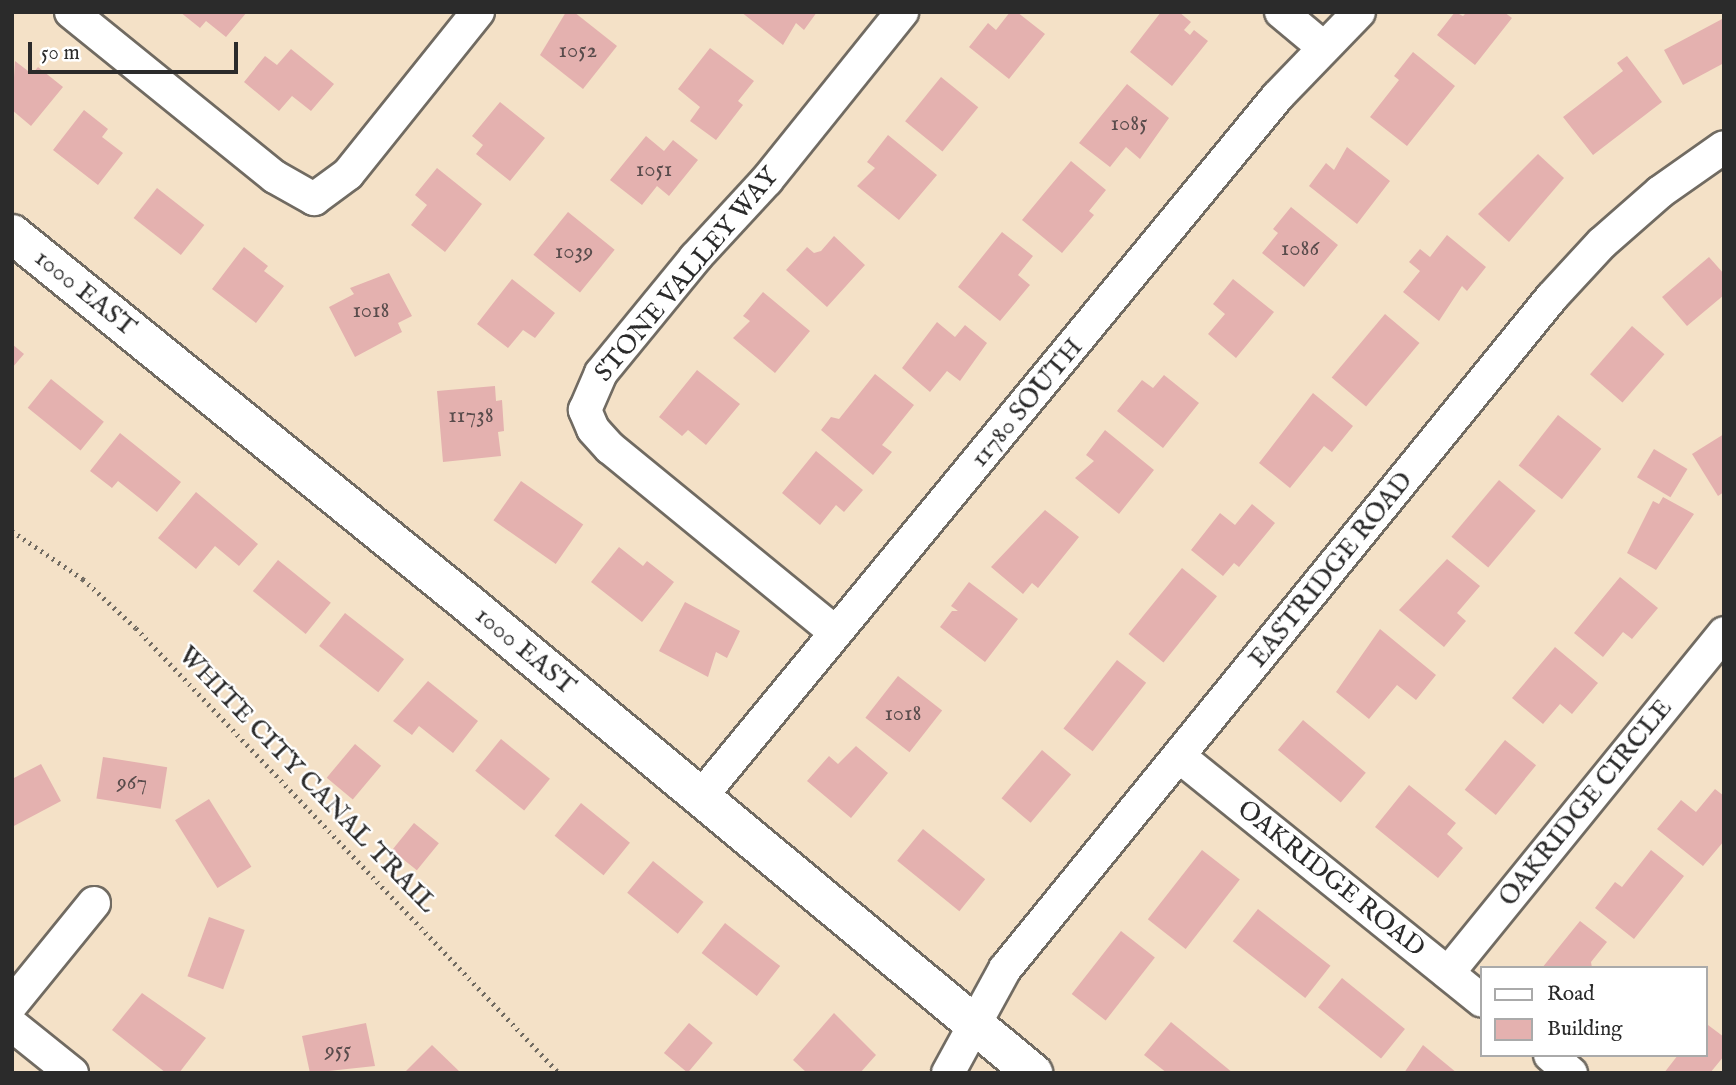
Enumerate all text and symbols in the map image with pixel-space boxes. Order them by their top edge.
scale bar [32,28,242,72]
house number: 1052 [559,37,597,65]
text: 50 m [41,40,80,67]
house number: 1085 [1110,110,1148,138]
house number: 1051 [636,156,672,184]
street label: STONE VALLEY WAY [588,162,786,388]
house number: 1086 [1281,235,1319,263]
house number: 1039 [555,238,593,266]
street label: 1000 EAST [28,243,142,343]
house number: 1018 [352,297,390,325]
street label: 11780 SOUTH [964,332,1090,474]
house number: 11738 [448,402,494,430]
street label: EASTRIDGE ROAD [1243,466,1419,674]
street label: 1000 EAST [468,600,582,702]
street label: WHITE CITY CANAL TRAIL [171,640,443,920]
street label: OAKRIDGE CIRCLE [1493,693,1679,913]
house number: 1018 [884,700,922,728]
house number: 967 [117,769,147,797]
street label: OAKRIDGE ROAD [1231,794,1431,964]
legend [1480,966,1708,1057]
text: Road [1547,981,1594,1008]
text: Building [1547,1016,1622,1043]
house number: 955 [325,1037,351,1065]

